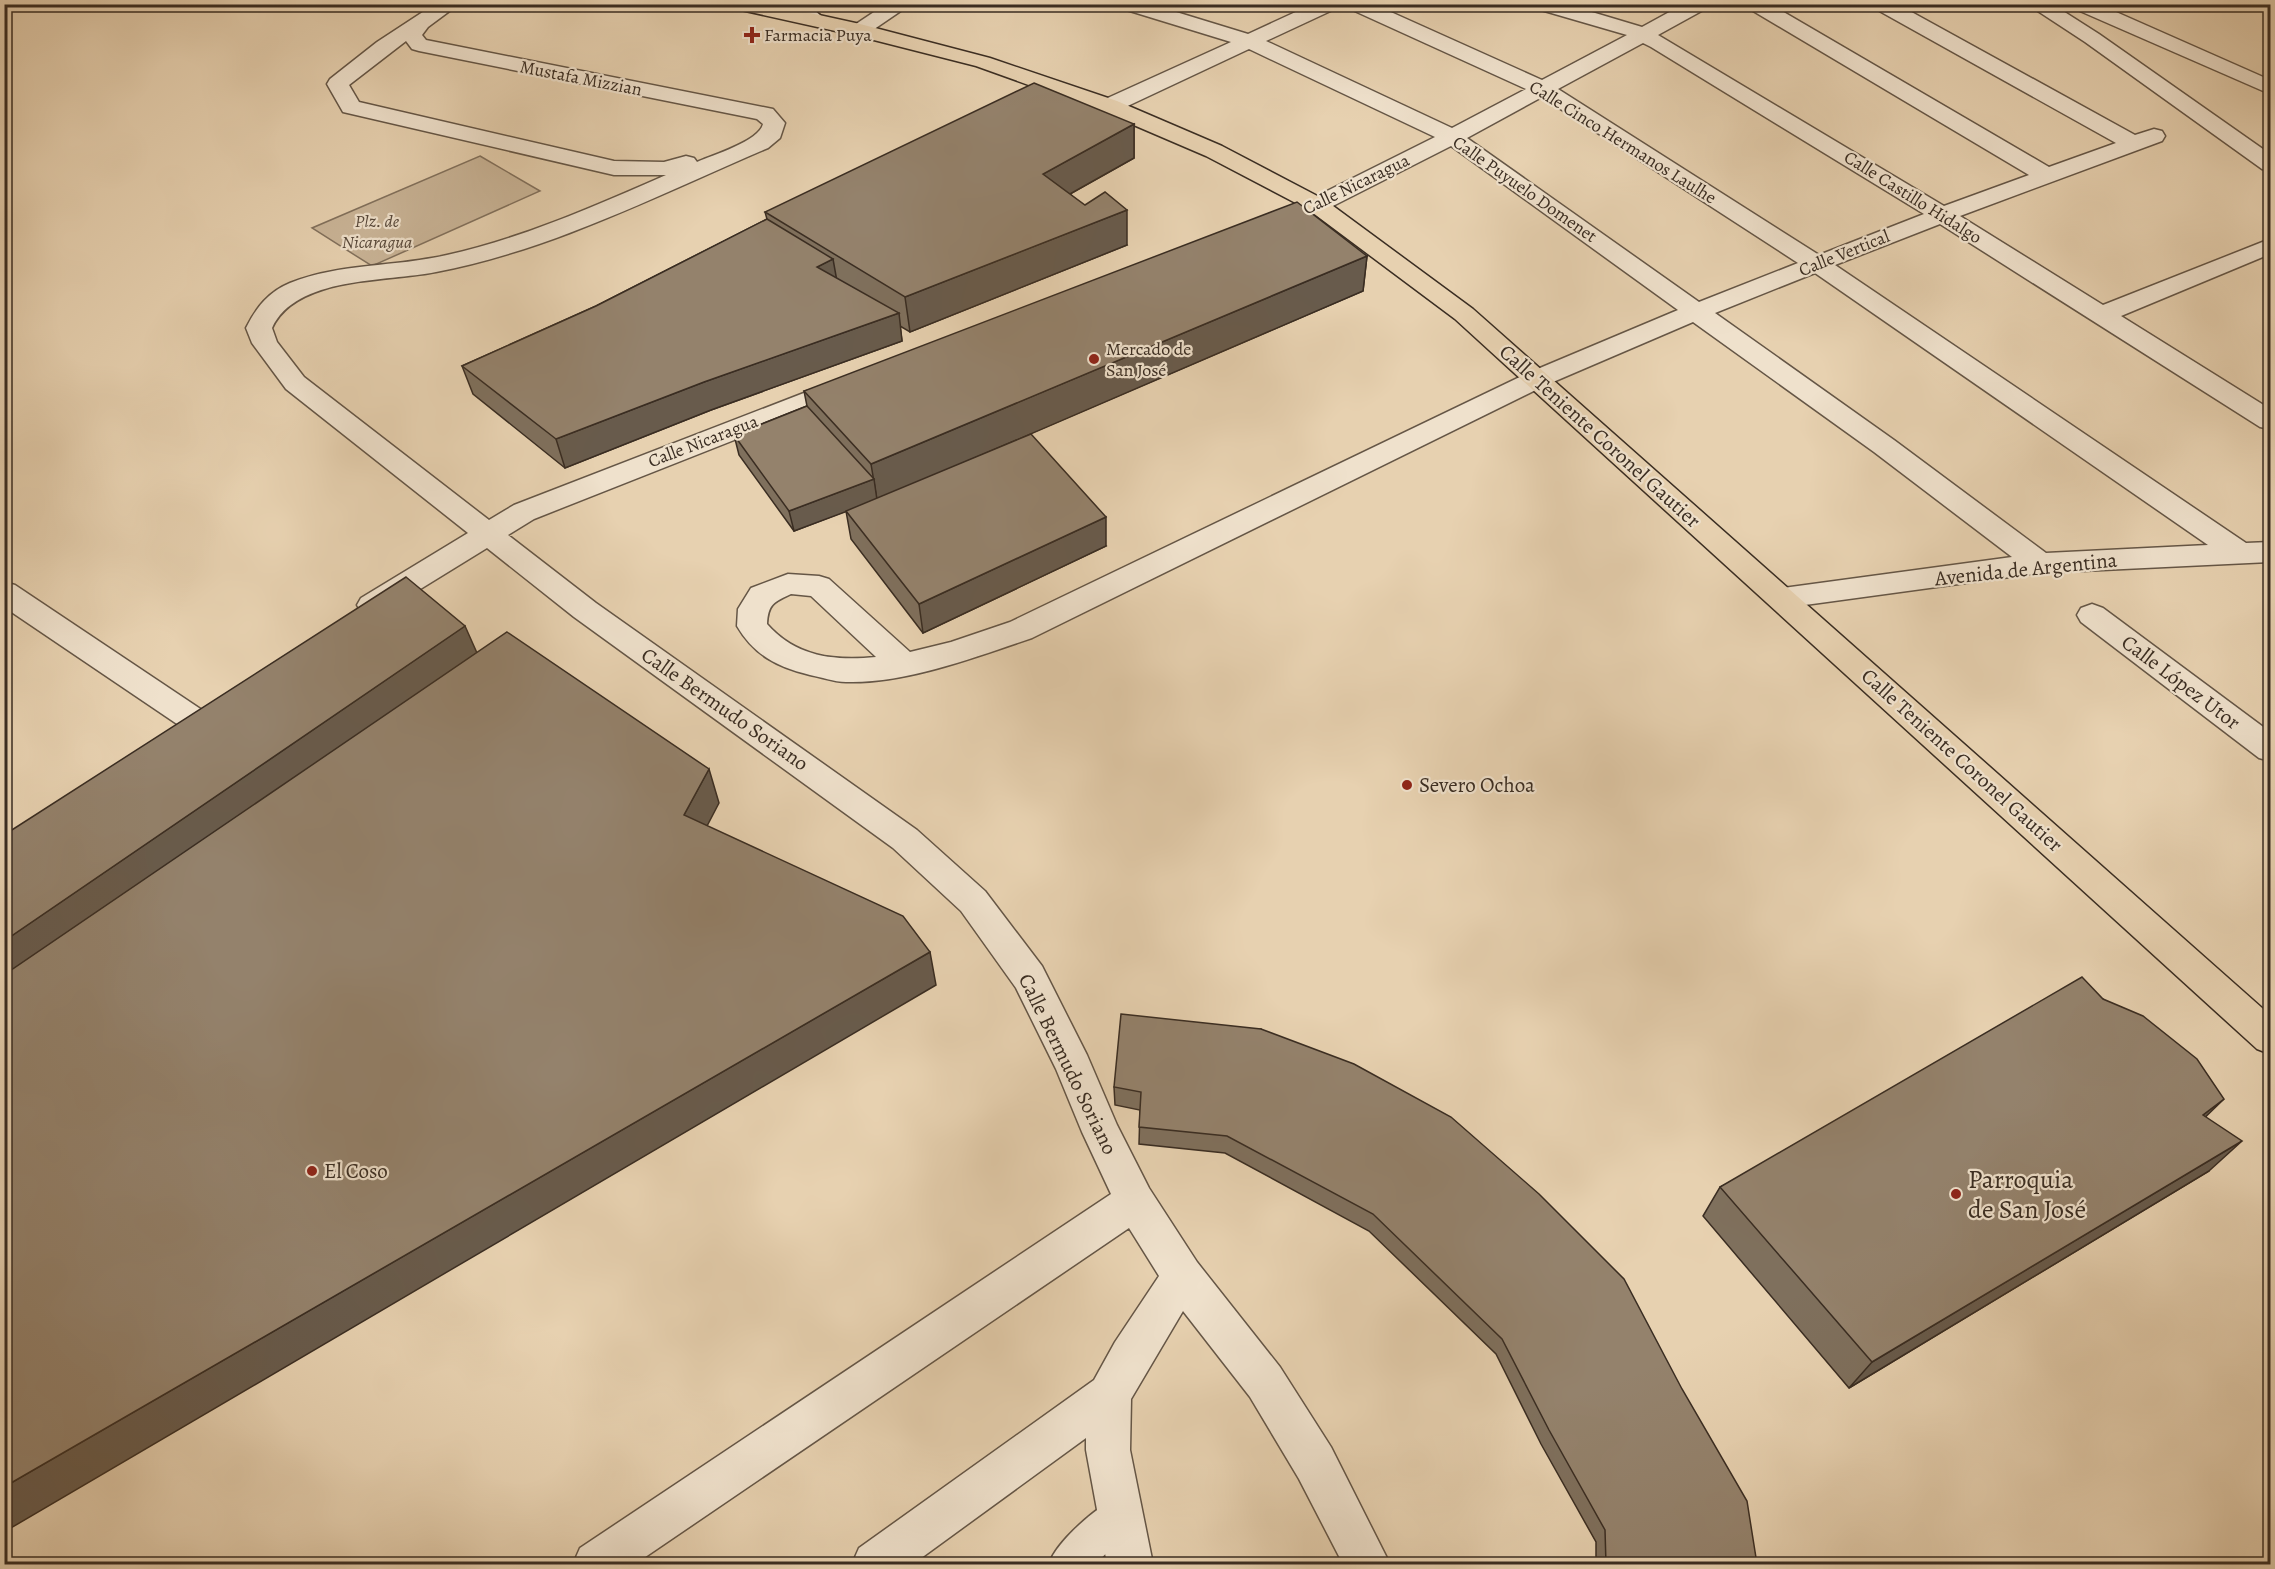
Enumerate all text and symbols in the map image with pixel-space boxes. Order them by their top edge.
place label: Farmacia Puya [764,23,872,47]
marker: Farmacia Puya [745,28,759,42]
street label: Mustafa Mizzian [518,54,644,102]
street label: Calle Cinco Hermanos Laulhe [1525,75,1721,209]
street label: Calle Puyuelo Domenet [1448,130,1602,248]
street label: Calle Castillo Hidalgo [1840,145,1986,249]
street label: Calle Nicaragua [1299,148,1414,220]
park label: Plz. de Nicaragua [342,209,412,254]
street label: Calle Vertical [1795,224,1894,282]
place label: Mercado de San José [1106,337,1191,382]
street label: Calle Teniente Coronel Gautier [1493,338,1707,534]
marker: Mercado de San José [1087,352,1101,366]
street label: Calle Nicaragua [645,409,762,473]
street label: Avenida de Argentina [1932,545,2119,593]
street label: Calle López Utor [2116,628,2246,736]
street label: Calle Bermudo Soriano [636,641,814,777]
street label: Calle Teniente Coronel Gautier [1855,662,2069,858]
place label: Severo Ochoa [1419,771,1535,799]
marker: Severo Ochoa [1400,778,1414,792]
street label: Calle Bermudo Soriano [1012,969,1124,1159]
place label: El Coso [324,1157,388,1185]
place label: Parroquia de San José [1968,1162,2086,1227]
marker: El Coso [305,1164,319,1178]
marker: Parroquia de San José [1949,1187,1963,1201]

